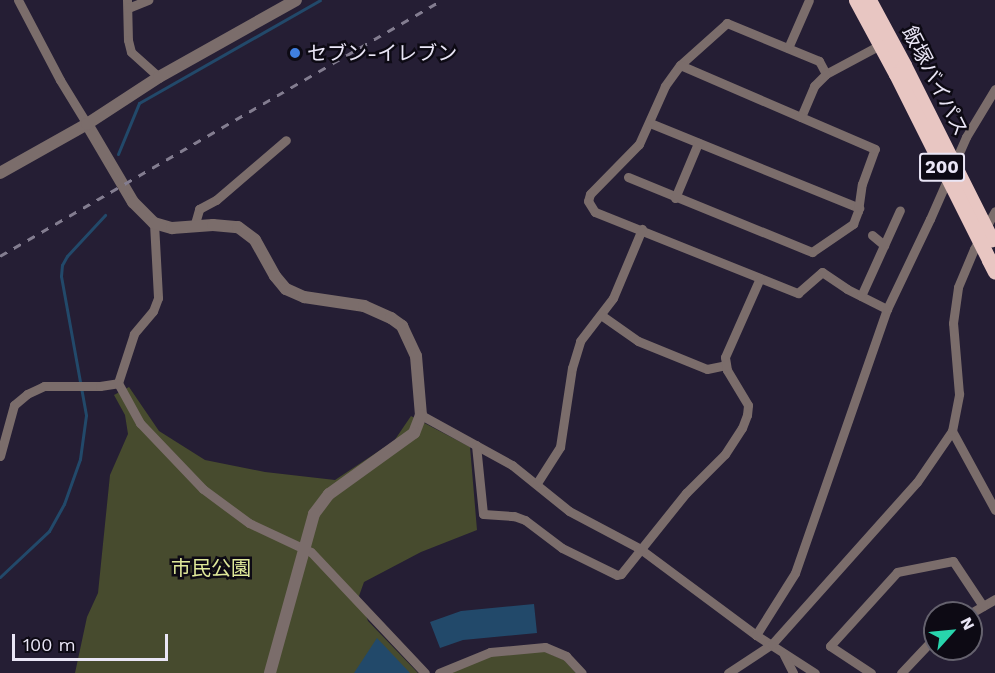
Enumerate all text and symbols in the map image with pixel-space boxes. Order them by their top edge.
street label: 飯塚バイパス [897,22,973,140]
place label: セブン-イレブン [307,41,457,65]
marker: セブン-イレブン [288,46,302,60]
road number: 200 [918,152,966,182]
park label: 市民公園 [171,556,251,580]
north arrow [923,601,983,661]
text: N [957,614,979,633]
scale bar [15,622,171,660]
text: 100 m [23,634,76,655]

